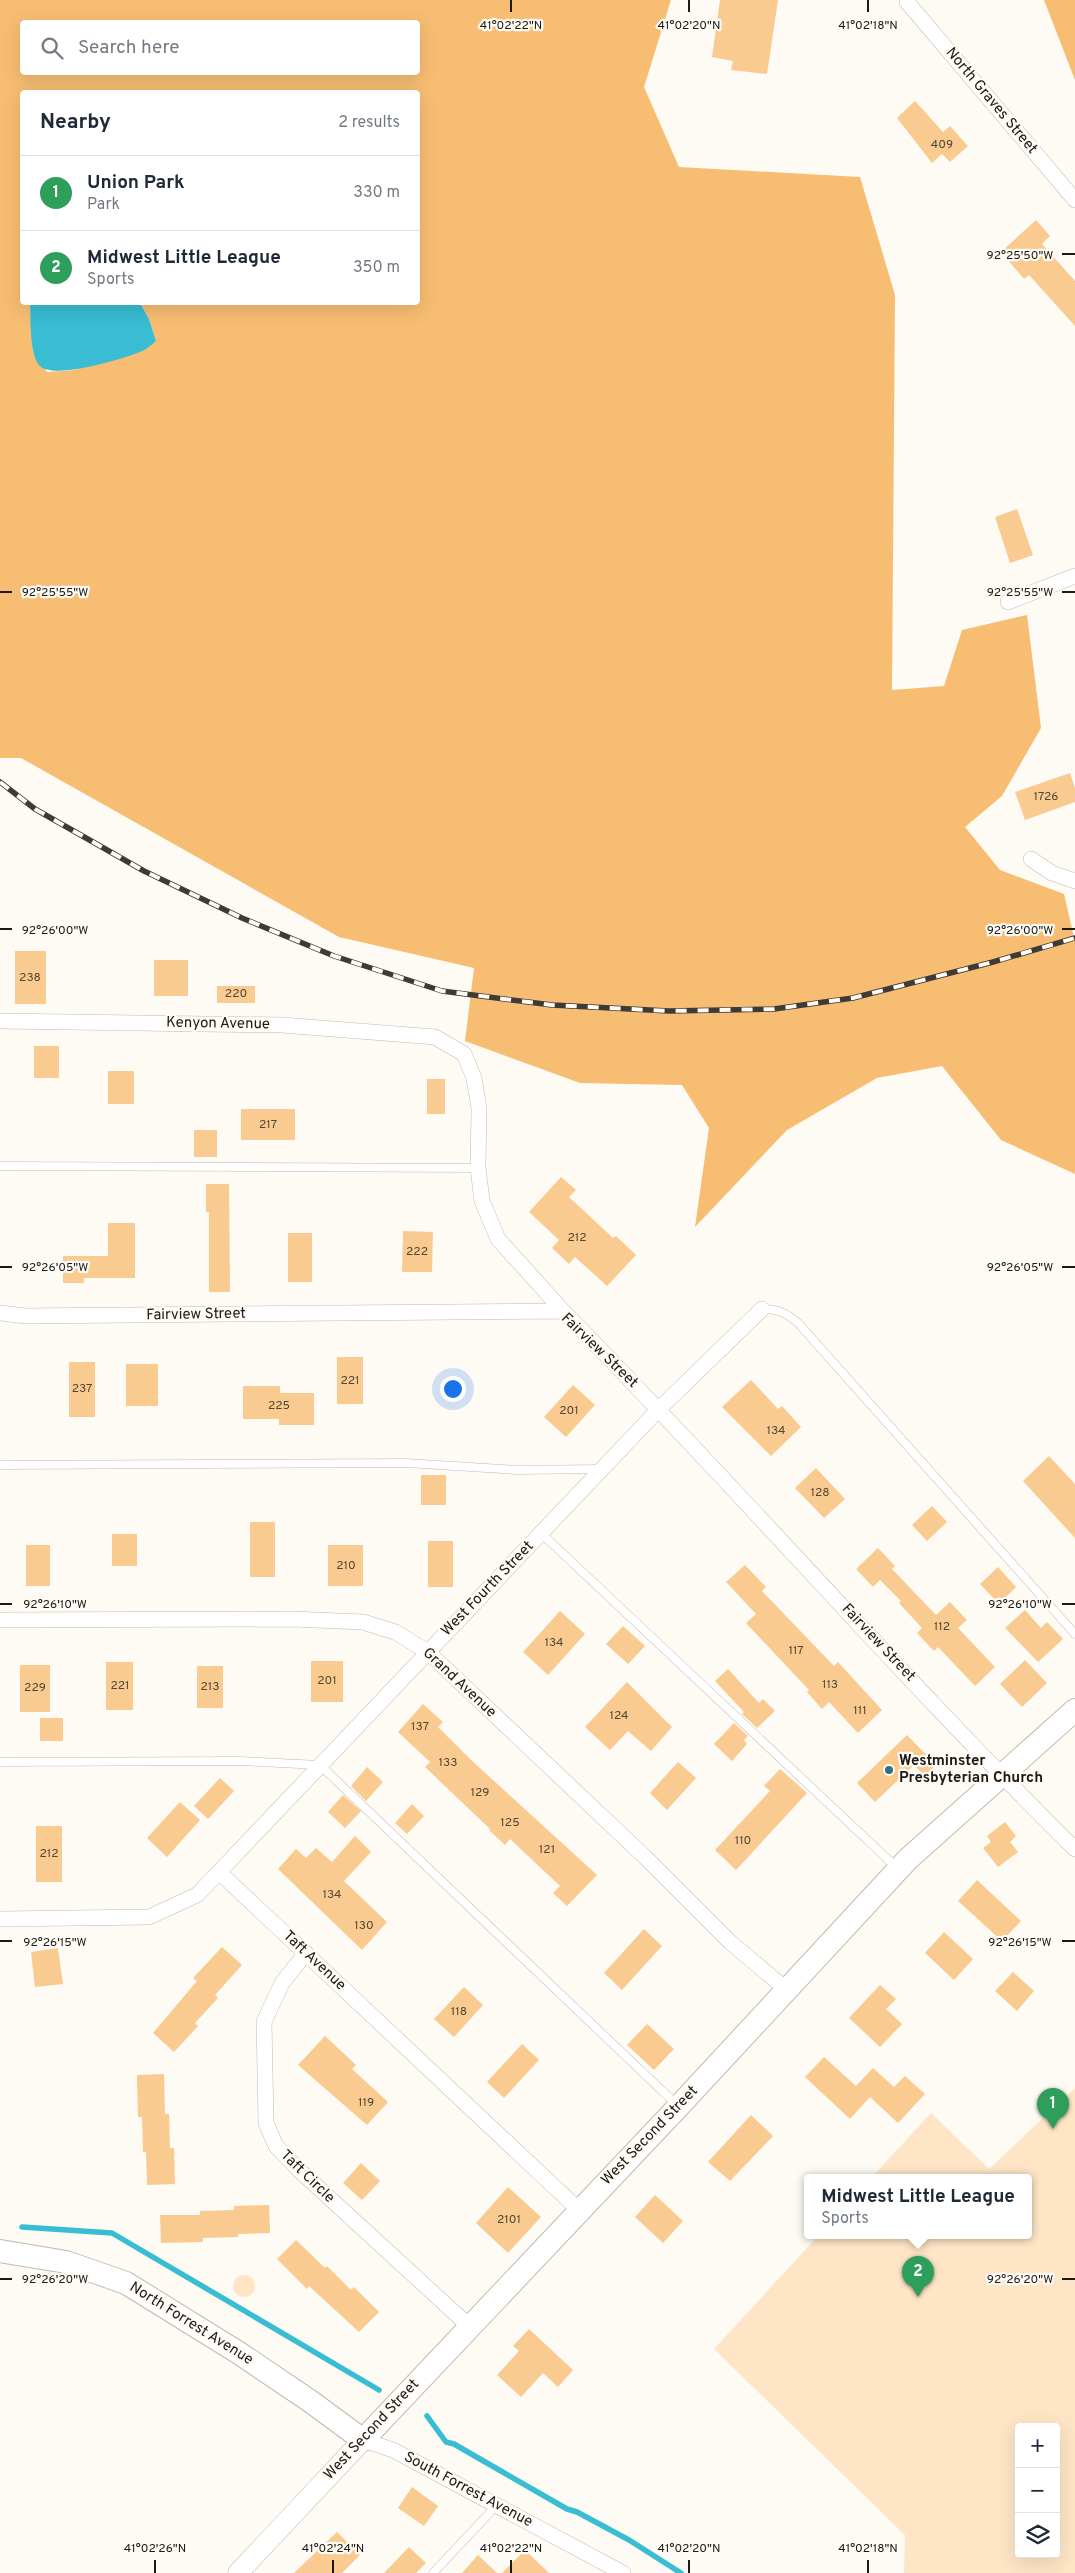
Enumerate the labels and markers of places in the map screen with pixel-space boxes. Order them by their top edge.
place label: Westminster Presbyterian Church [899,1752,1043,1788]
marker: Westminster Presbyterian Church [883,1764,895,1776]
pin: 1 [1037,2088,1069,2129]
pin: 2 [902,2256,934,2297]

